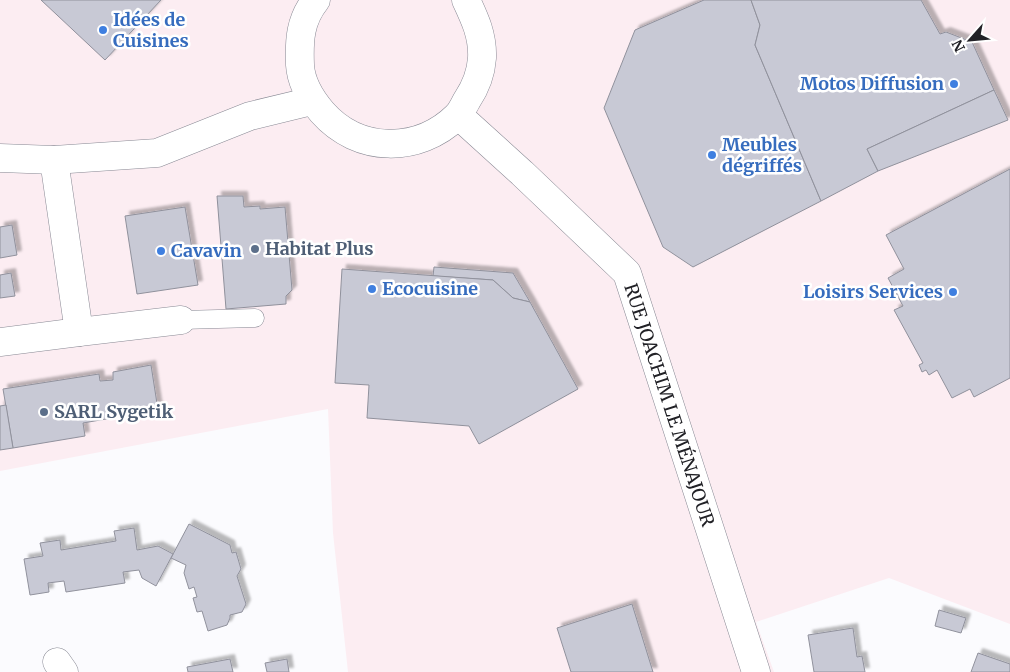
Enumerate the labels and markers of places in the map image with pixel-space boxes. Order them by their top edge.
place label: Idées de Cuisines [113,8,189,52]
marker: Idées de Cuisines [97,24,109,36]
place label: Motos Diffusion [800,72,944,95]
marker: Motos Diffusion [948,78,960,90]
place label: Meubles dégriffés [722,133,802,177]
marker: Meubles dégriffés [706,149,718,161]
place label: Habitat Plus [265,237,373,260]
place label: Cavavin [171,239,242,262]
marker: Habitat Plus [249,243,261,255]
marker: Cavavin [155,245,167,257]
place label: Ecocuisine [382,277,478,300]
place label: Loisirs Services [803,280,943,303]
marker: Ecocuisine [366,283,378,295]
marker: Loisirs Services [947,286,959,298]
place label: SARL Sygetik [54,400,173,423]
marker: SARL Sygetik [38,406,50,418]

